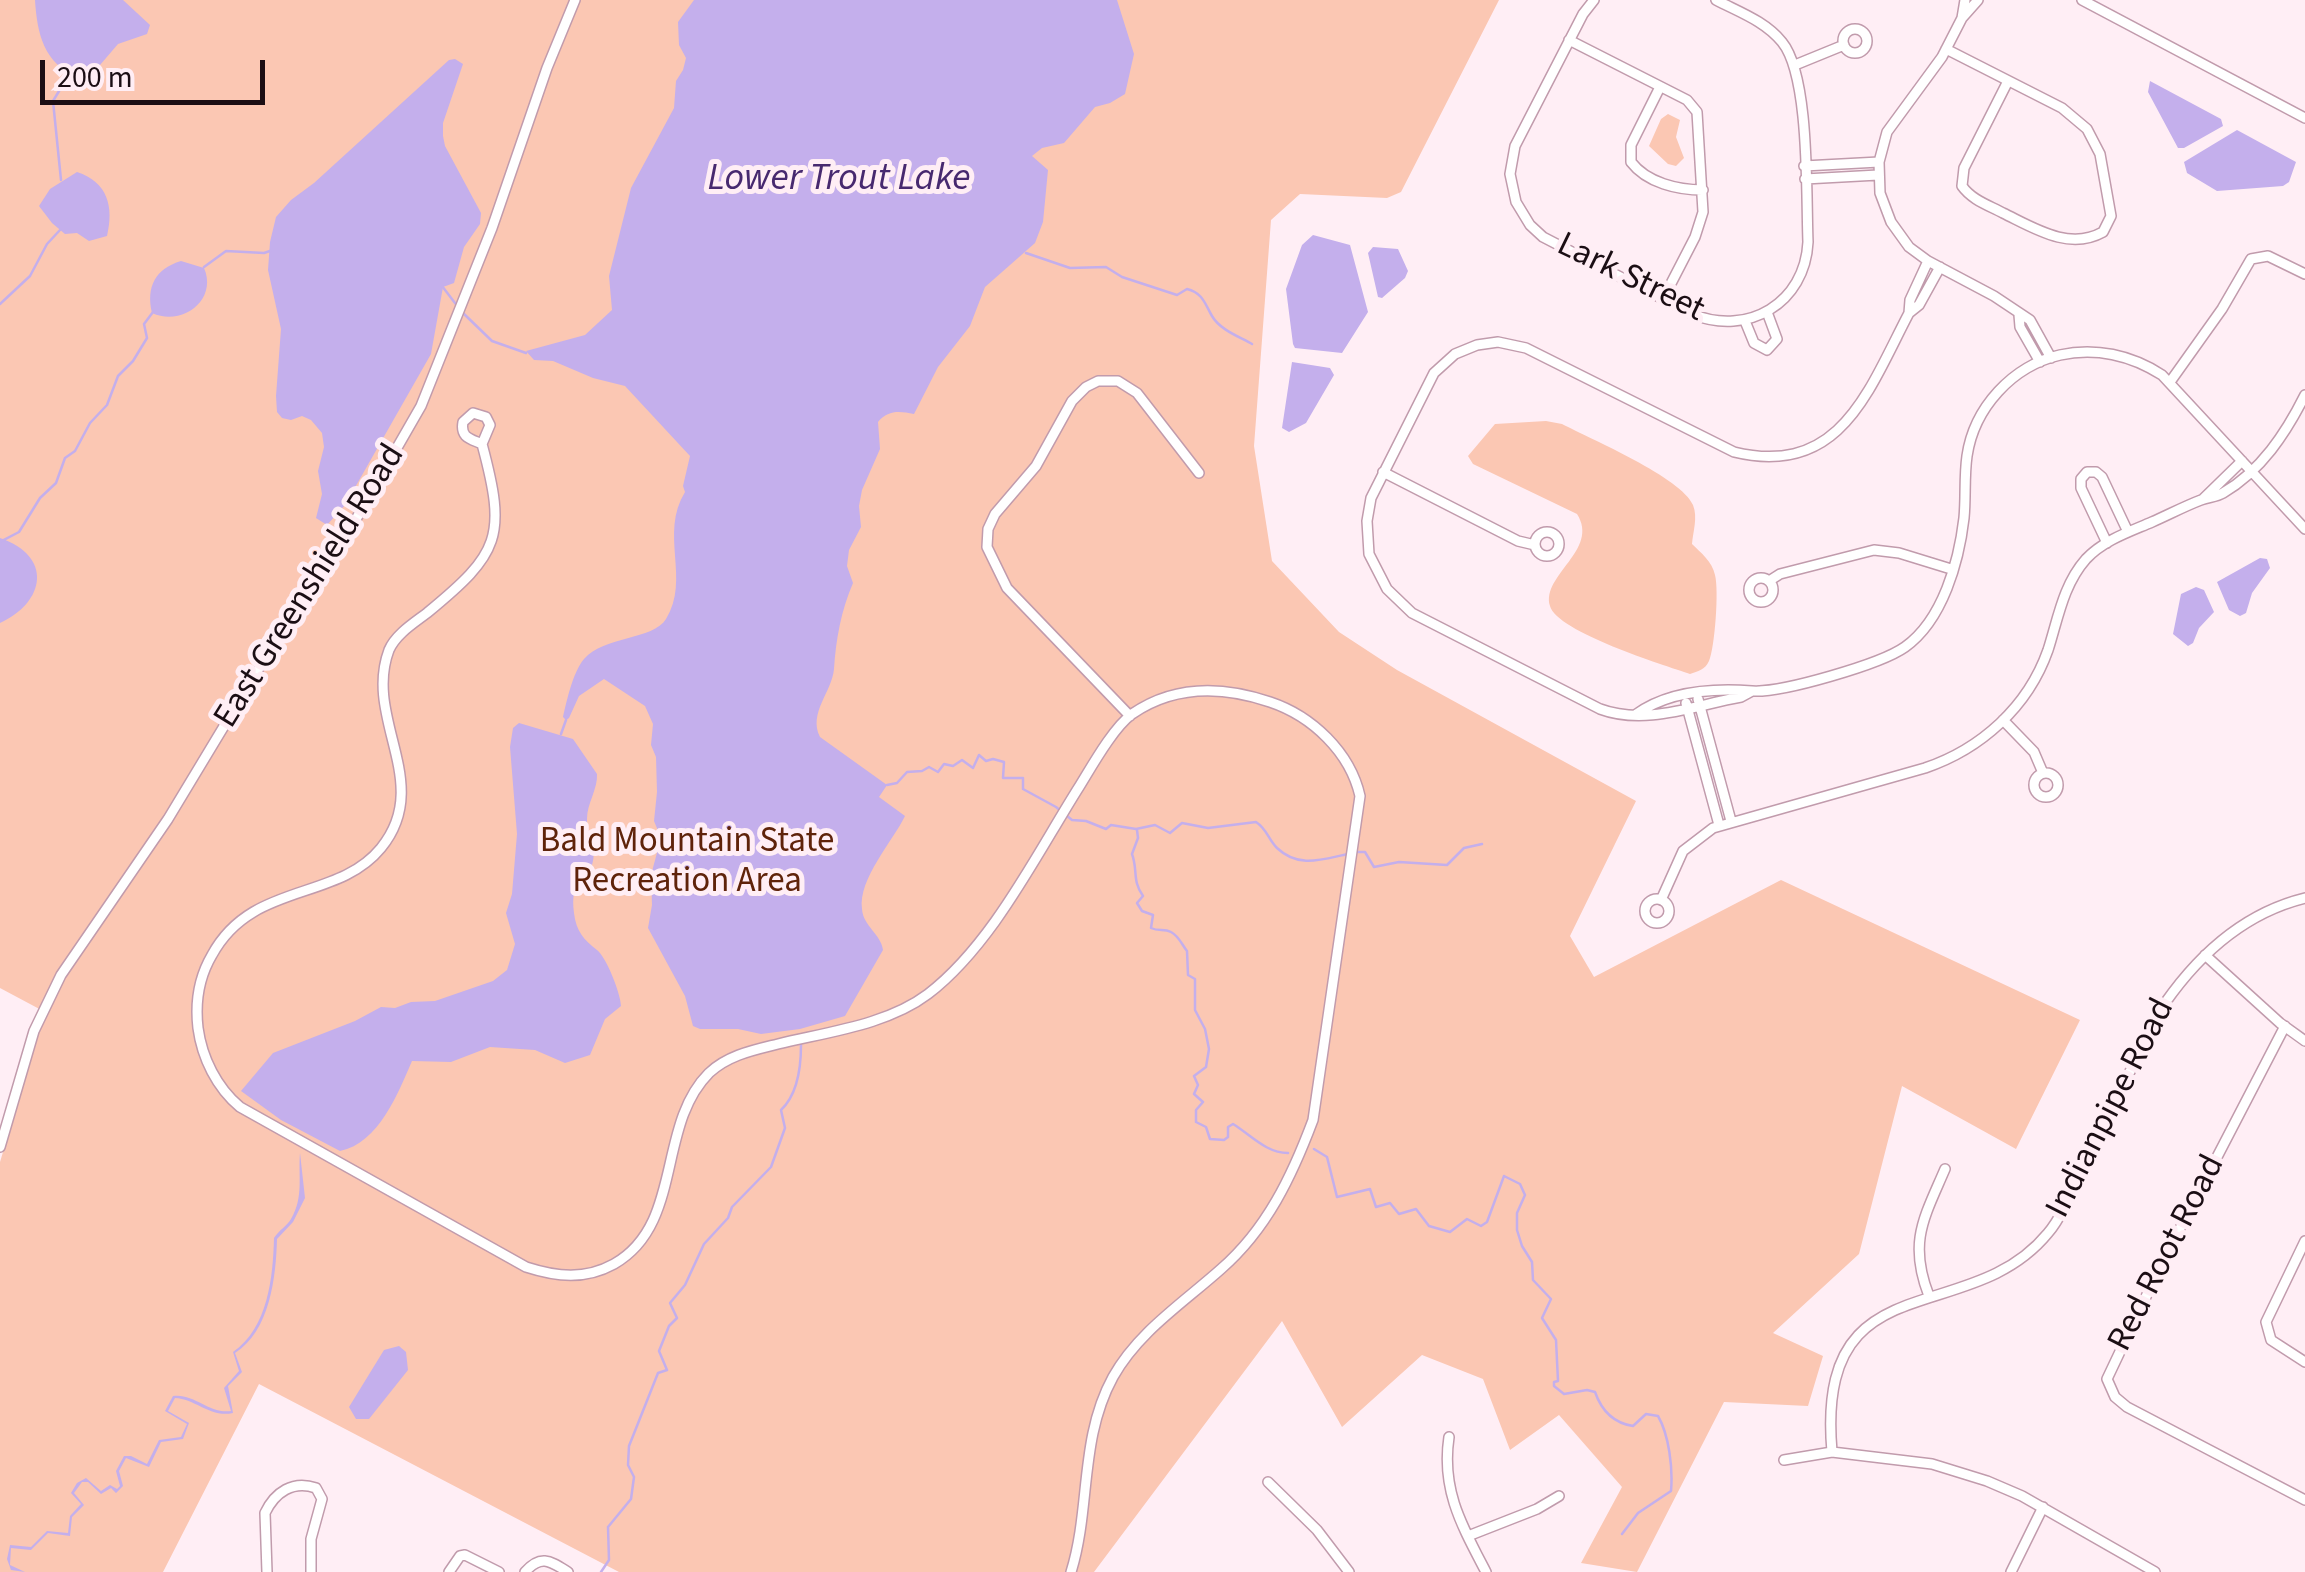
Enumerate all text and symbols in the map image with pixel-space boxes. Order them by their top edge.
scale bar [45,40,270,102]
text: 200 m [57,56,133,99]
water label: Lower Trout Lake [707,158,971,204]
street label: Lark Street [1549,225,1711,333]
street label: East Greenshield Road [207,438,415,736]
park label: Bald Mountain State Recreation Area [540,822,834,904]
street label: Indianpipe Road [2039,992,2185,1226]
street label: Red Root Road [2101,1149,2235,1359]

